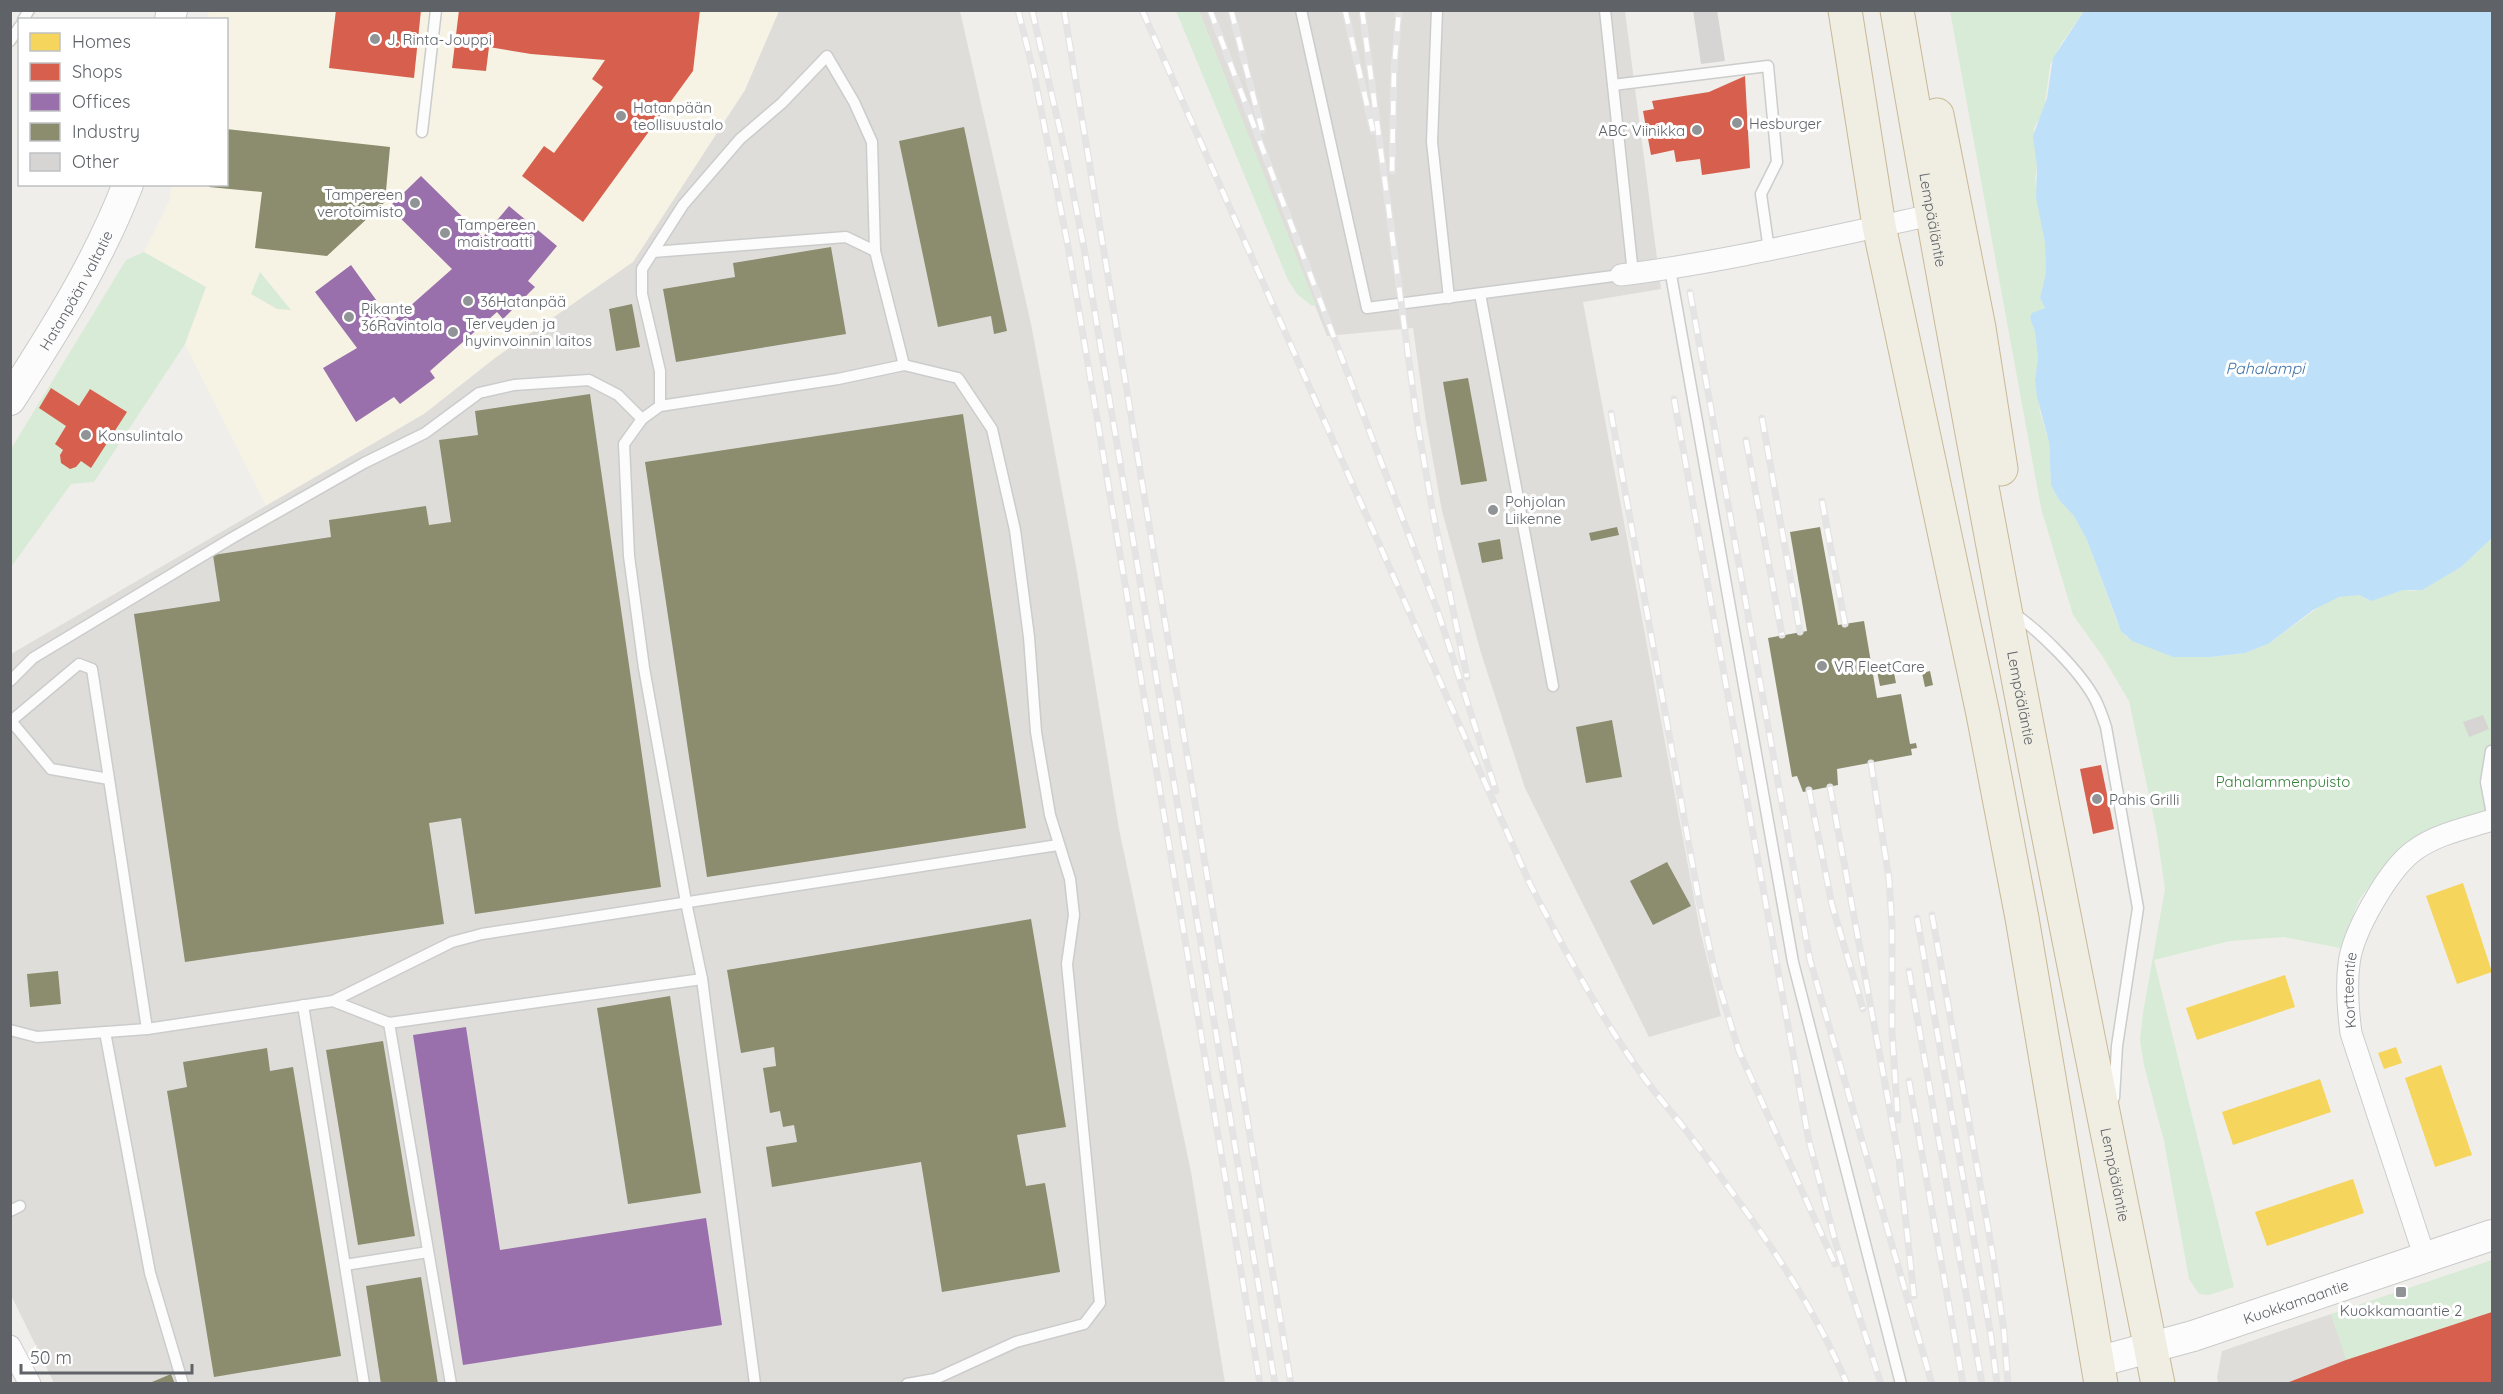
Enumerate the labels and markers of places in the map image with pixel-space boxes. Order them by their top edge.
place label: J. Rinta-Jouppi [387,30,492,49]
marker: J. Rinta-Jouppi [368,32,382,46]
place label: Hatanpään teollisuustalo [633,98,723,134]
marker: Hatanpään teollisuustalo [614,109,628,123]
place label: Hesburger [1749,114,1822,133]
marker: Hesburger [1730,116,1744,130]
place label: ABC Viinikka [1598,121,1685,140]
marker: ABC Viinikka [1690,123,1704,137]
place label: Tampereen verotoimisto [317,185,403,221]
marker: Tampereen verotoimisto [408,196,422,210]
place label: Tampereen maistraatti [457,215,536,251]
marker: Tampereen maistraatti [438,226,452,240]
place label: 36Hatanpää [480,292,566,311]
marker: 36Hatanpää [461,294,475,308]
place label: Pikante 36Ravintola [361,299,442,335]
marker: Pikante 36Ravintola [342,310,356,324]
place label: Terveyden ja hyvinvoinnin laitos [465,314,592,350]
marker: Terveyden ja hyvinvoinnin laitos [446,325,460,339]
place label: Konsulintalo [98,426,183,445]
marker: Konsulintalo [79,428,93,442]
place label: Pohjolan Liikenne [1505,492,1566,528]
marker: Pohjolan Liikenne [1486,503,1500,517]
place label: VR FleetCare [1834,657,1925,676]
marker: VR FleetCare [1815,659,1829,673]
place label: Pahis Grilli [2109,790,2179,809]
marker: Pahis Grilli [2090,792,2104,806]
marker: Kuokkamaantie 2 [2394,1285,2408,1299]
place label: Kuokkamaantie 2 [2340,1301,2462,1320]

